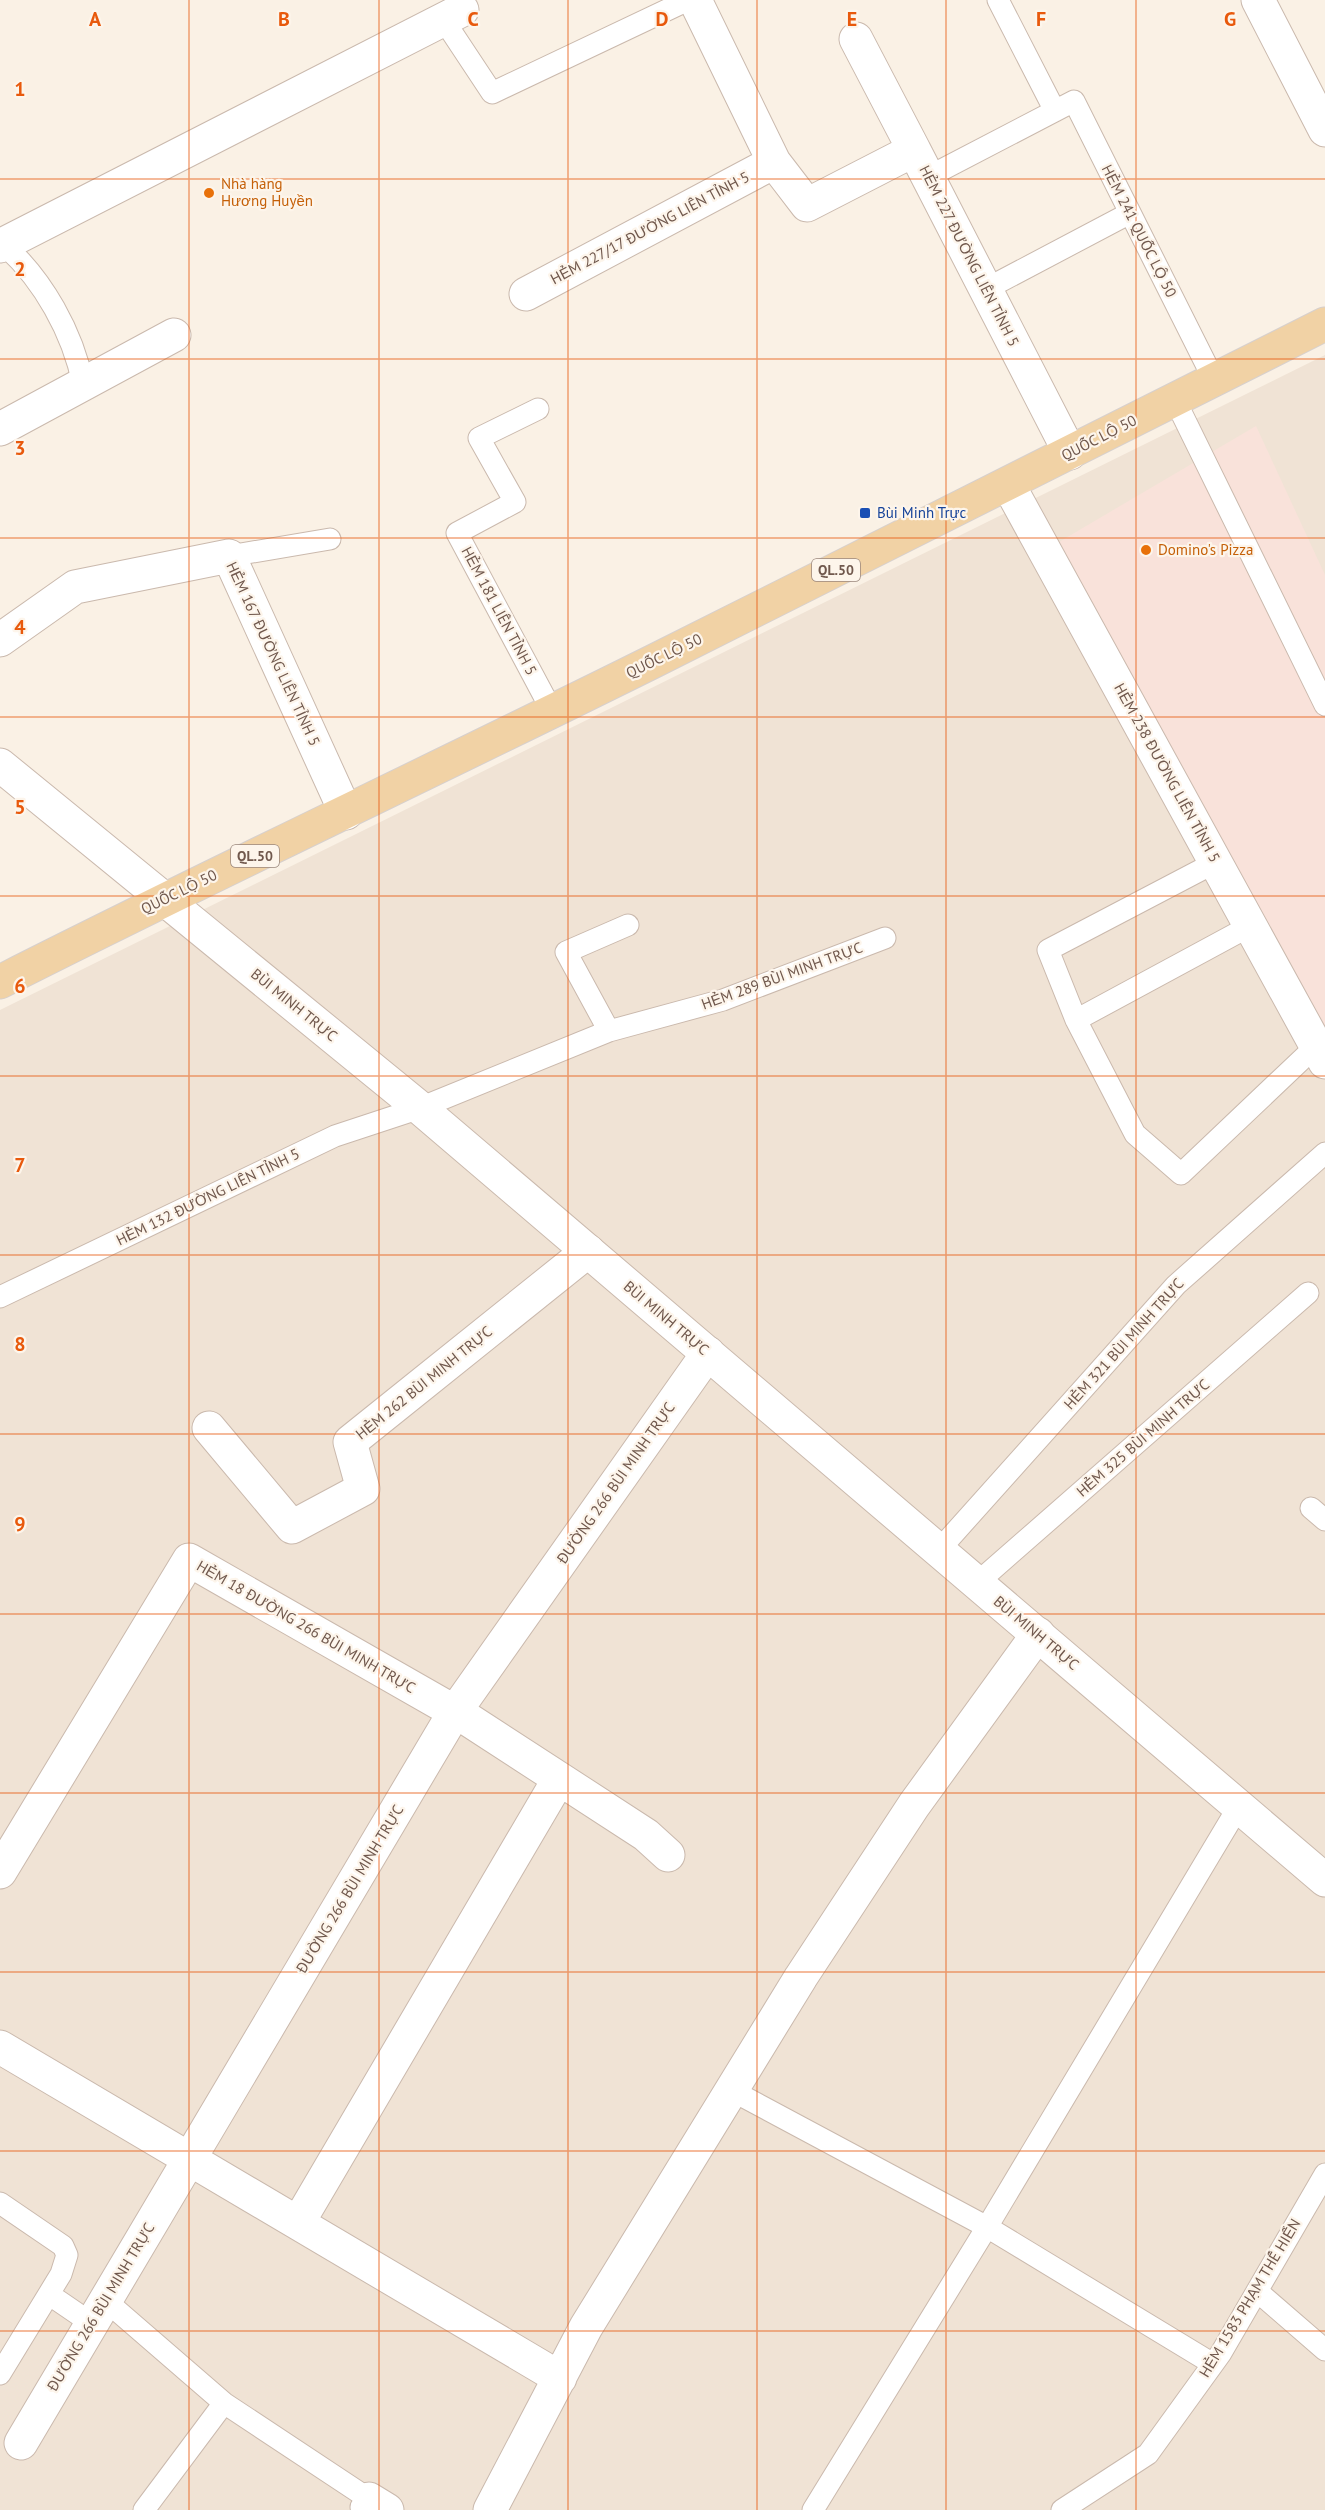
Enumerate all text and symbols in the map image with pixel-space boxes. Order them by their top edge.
text: A [89,6,102,32]
text: B [278,6,290,32]
text: C [467,6,479,32]
text: D [656,6,669,32]
text: E [847,6,857,32]
text: F [1036,6,1046,32]
text: G [1224,6,1236,32]
text: 1 [14,76,26,102]
street label: HẺM 241 QUỐC LỘ 50 [1098,161,1181,300]
street label: HẺM 227 ĐƯỜNG LIÊN TỈNH 5 [915,162,1024,350]
street label: HẺM 227/17 ĐƯỜNG LIÊN TỈNH 5 [547,167,753,288]
place label: Nhà hàng Hương Huyền [221,174,313,210]
marker: Nhà hàng Hương Huyền [202,186,216,200]
text: 2 [14,256,26,282]
street label: QUỐC LỘ 50 [1058,410,1140,465]
text: 3 [14,435,26,461]
place label: Bùi Minh Trực [877,503,967,522]
marker: Bùi Minh Trực [858,506,872,520]
place label: Domino's Pizza [1158,540,1253,559]
street label: HẺM 181 LIÊN TỈNH 5 [457,543,541,678]
marker: Domino's Pizza [1139,543,1153,557]
street label: HẺM 167 ĐƯỜNG LIÊN TỈNH 5 [222,559,325,749]
road number: QL.50 [812,559,860,581]
text: 4 [14,614,26,640]
street label: QUỐC LỘ 50 [623,629,705,682]
street label: HẺM 238 ĐƯỜNG LIÊN TỈNH 5 [1110,680,1225,866]
text: 5 [14,794,26,820]
road number: QL.50 [231,845,279,867]
street label: QUỐC LỘ 50 [138,865,220,918]
street label: HẺM 289 BÙI MINH TRỰC [699,938,865,1014]
street label: BÙI MINH TRỰC [247,964,341,1045]
text: 6 [14,973,26,999]
street label: HẺM 132 ĐƯỜNG LIÊN TỈNH 5 [113,1144,303,1249]
text: 7 [14,1152,26,1178]
street label: HẺM 321 BÙI MINH TRỰC [1060,1274,1188,1413]
street label: BÙI MINH TRỰC [620,1276,713,1359]
street label: HẺM 262 BÙI MINH TRỰC [352,1322,496,1443]
text: 8 [14,1331,26,1357]
street label: HẺM 325 BÙI MINH TRỰC [1072,1375,1213,1501]
street label: ĐƯỜNG 266 BÙI MINH TRỰC [552,1398,679,1568]
text: 9 [14,1511,26,1537]
street label: HẺM 18 ĐƯỜNG 266 BÙI MINH TRỰC [194,1556,419,1697]
street label: BÙI MINH TRỰC [990,1591,1083,1674]
street label: ĐƯỜNG 266 BÙI MINH TRỰC [291,1801,407,1977]
street label: HẺM 1583 PHẠM THẾ HIỂN [1195,2215,1304,2380]
street label: ĐƯỜNG 266 BÙI MINH TRỰC [42,2219,158,2395]

